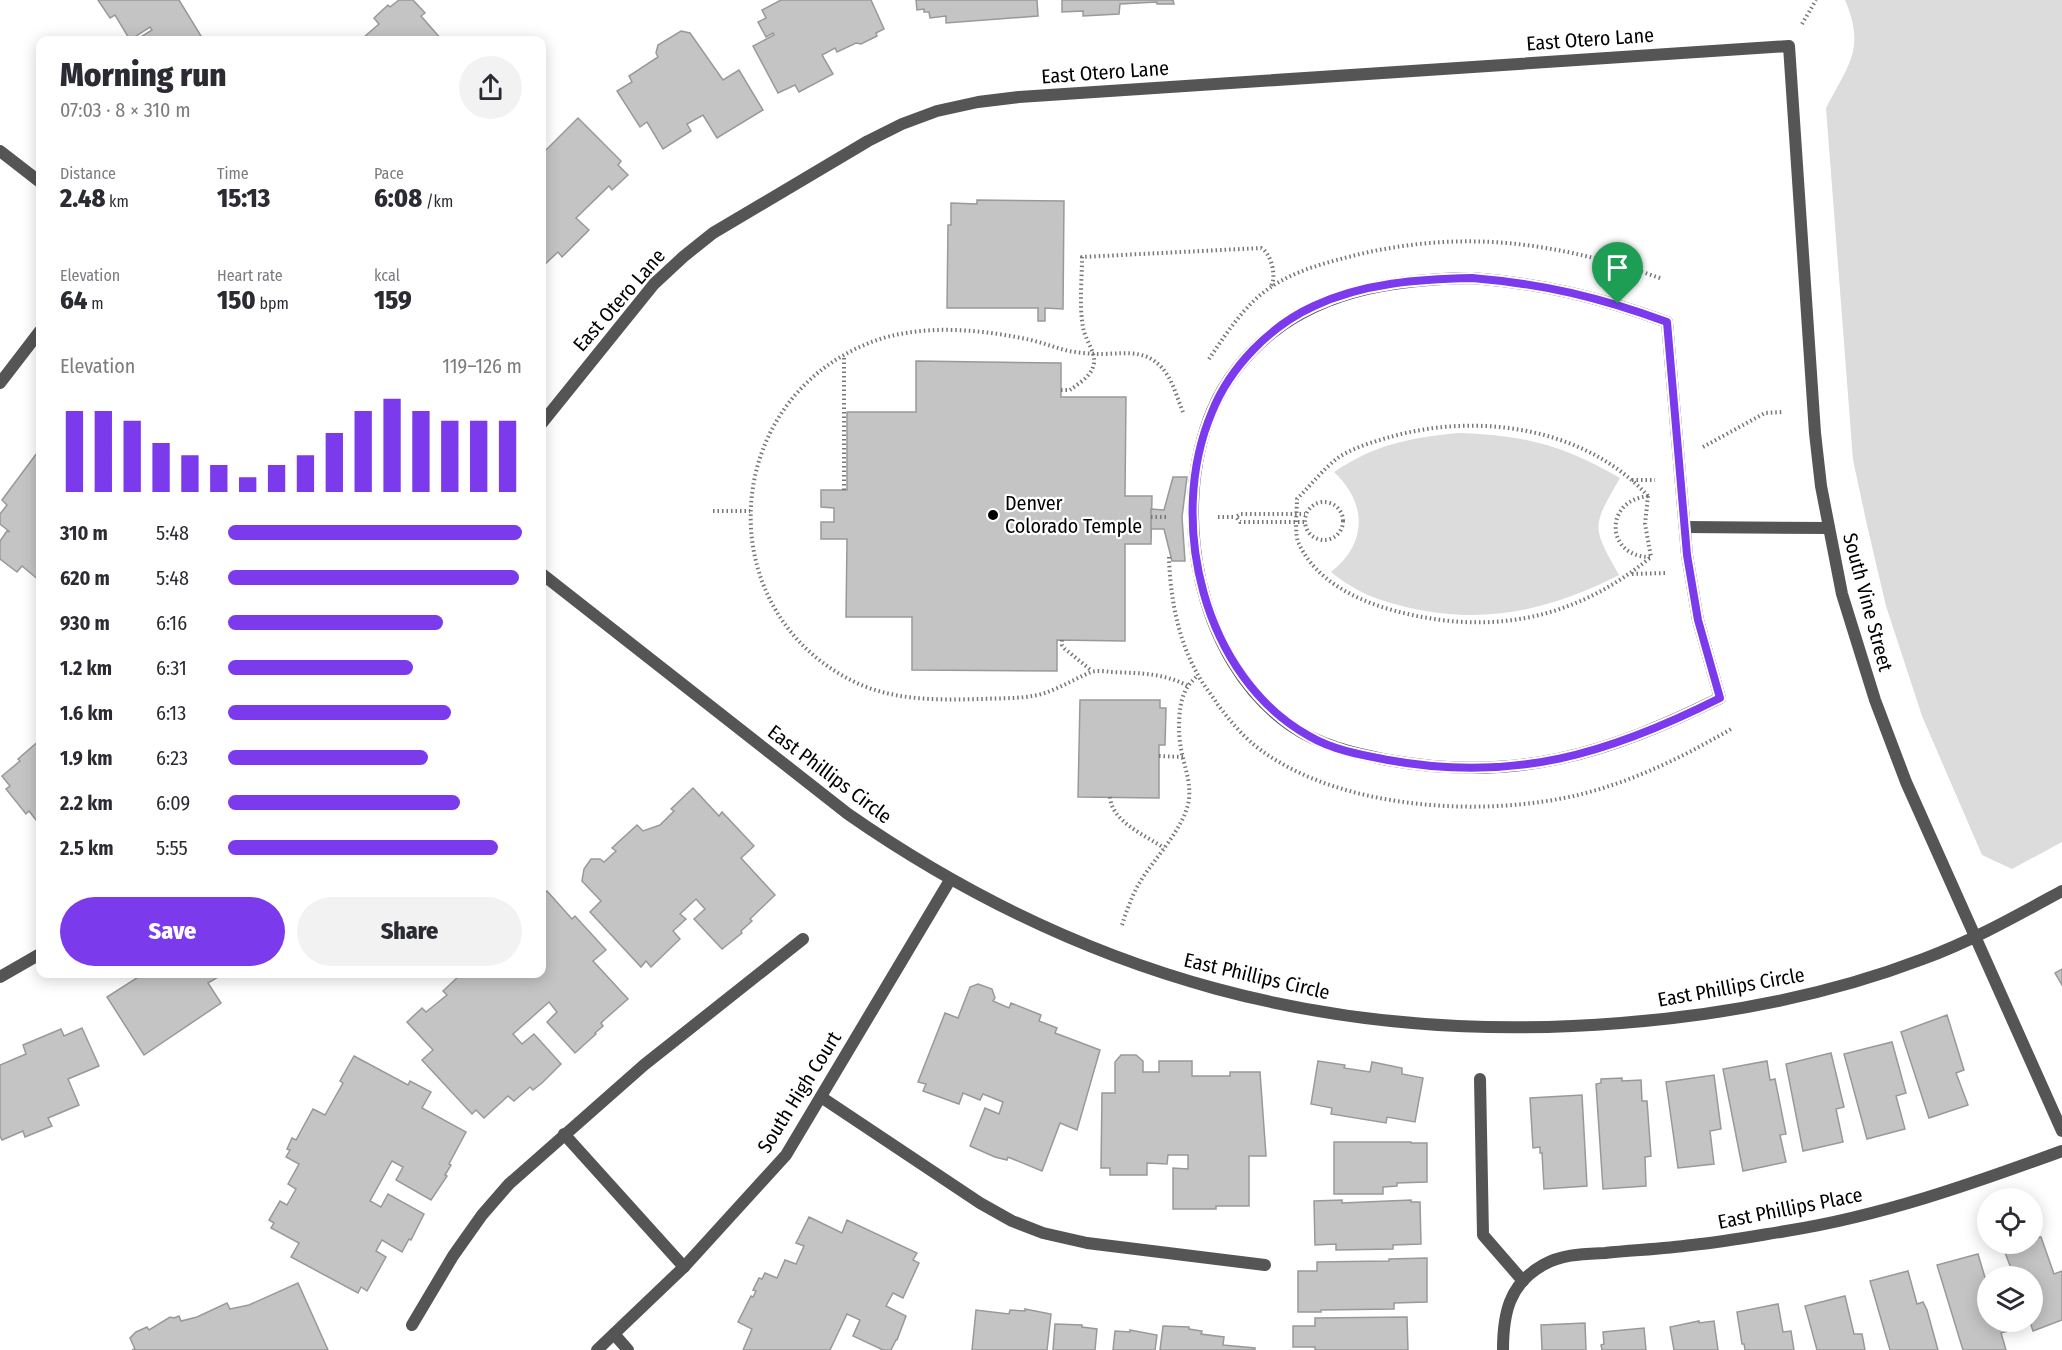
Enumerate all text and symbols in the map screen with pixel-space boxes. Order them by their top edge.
street label: East Otero Lane [1525,23,1655,55]
text: Morning run [60,55,227,95]
button: share [459,56,522,119]
street label: East Otero Lane [1040,56,1170,88]
text: 07:03 · 8 × 310 m [60,98,191,122]
text: Distance [60,164,116,183]
text: Time [217,164,249,183]
text: Pace [374,164,404,183]
text: 2.48 [60,183,105,214]
text: 15:13 [217,183,270,214]
text: 6:08 [374,183,422,214]
text: km [105,192,129,211]
text: /km [422,192,453,211]
pin [1592,242,1643,304]
street label: East Otero Lane [568,244,670,356]
icon: arrive [1601,251,1634,284]
text: Elevation [60,266,120,285]
text: Heart rate [217,266,283,285]
text: kcal [374,266,400,285]
text: 64 [60,285,87,316]
text: 150 [217,285,256,316]
text: 159 [374,285,412,316]
text: m [87,294,104,313]
text: bpm [256,294,289,313]
text: Elevation [60,354,135,378]
text: 119–126 m [442,354,522,378]
place label: Denver Colorado Temple [1005,491,1142,538]
marker: Denver Colorado Temple [986,508,1000,522]
text: 310 m [60,521,108,545]
text: 5:48 [156,521,189,545]
street label: South Vine Street [1838,530,1898,674]
text: 620 m [60,566,110,590]
text: 5:48 [156,566,189,590]
text: 930 m [60,611,110,635]
text: 6:16 [156,611,187,635]
text: 1.2 km [60,656,112,680]
text: 6:31 [156,656,187,680]
text: 1.6 km [60,701,113,725]
text: 6:13 [156,701,186,725]
street label: East Phillips Circle [763,720,897,828]
text: 1.9 km [60,746,113,770]
text: 6:23 [156,746,188,770]
text: 2.2 km [60,791,113,815]
text: 6:09 [156,791,190,815]
text: 2.5 km [60,836,113,860]
text: 5:55 [156,836,188,860]
button: Save [60,897,285,966]
button: Share [297,897,522,966]
street label: East Phillips Circle [1182,948,1332,1004]
street label: East Phillips Circle [1656,962,1806,1012]
street label: South High Court [752,1026,846,1157]
street label: East Phillips Place [1716,1182,1864,1234]
map controls [1977,1188,2043,1332]
button: locate [1977,1188,2043,1254]
button: layers [1977,1266,2043,1332]

